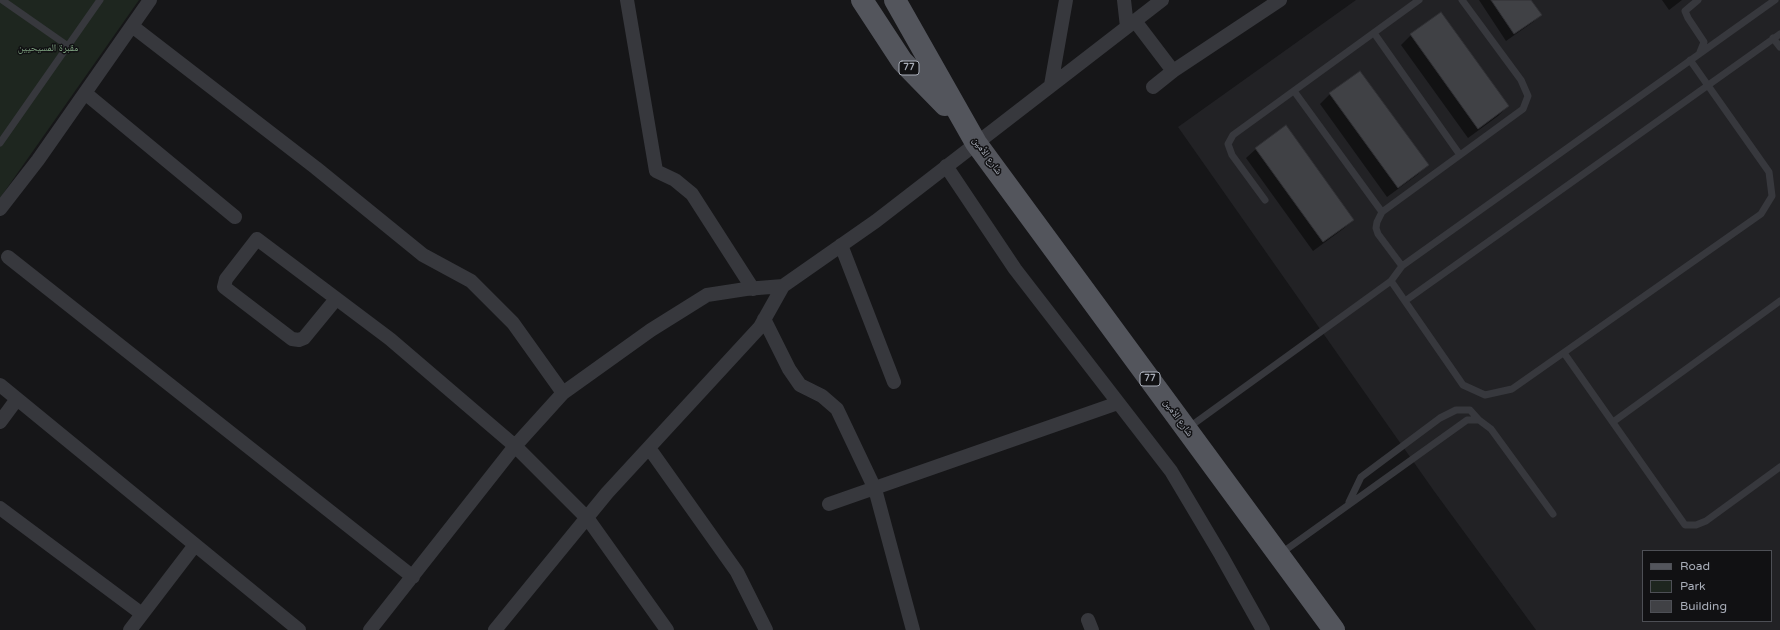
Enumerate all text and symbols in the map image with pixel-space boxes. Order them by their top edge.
park label: مقبرة المسيحيين [18,42,78,54]
road number: 77 [899,61,919,75]
street label: شارع الأمين [969,135,1005,177]
road number: 77 [1140,372,1160,386]
street label: شارع الأمين [1160,397,1196,439]
legend [1642,550,1772,622]
text: Road [1680,559,1710,573]
text: Park [1680,579,1706,593]
text: Building [1680,599,1727,613]

